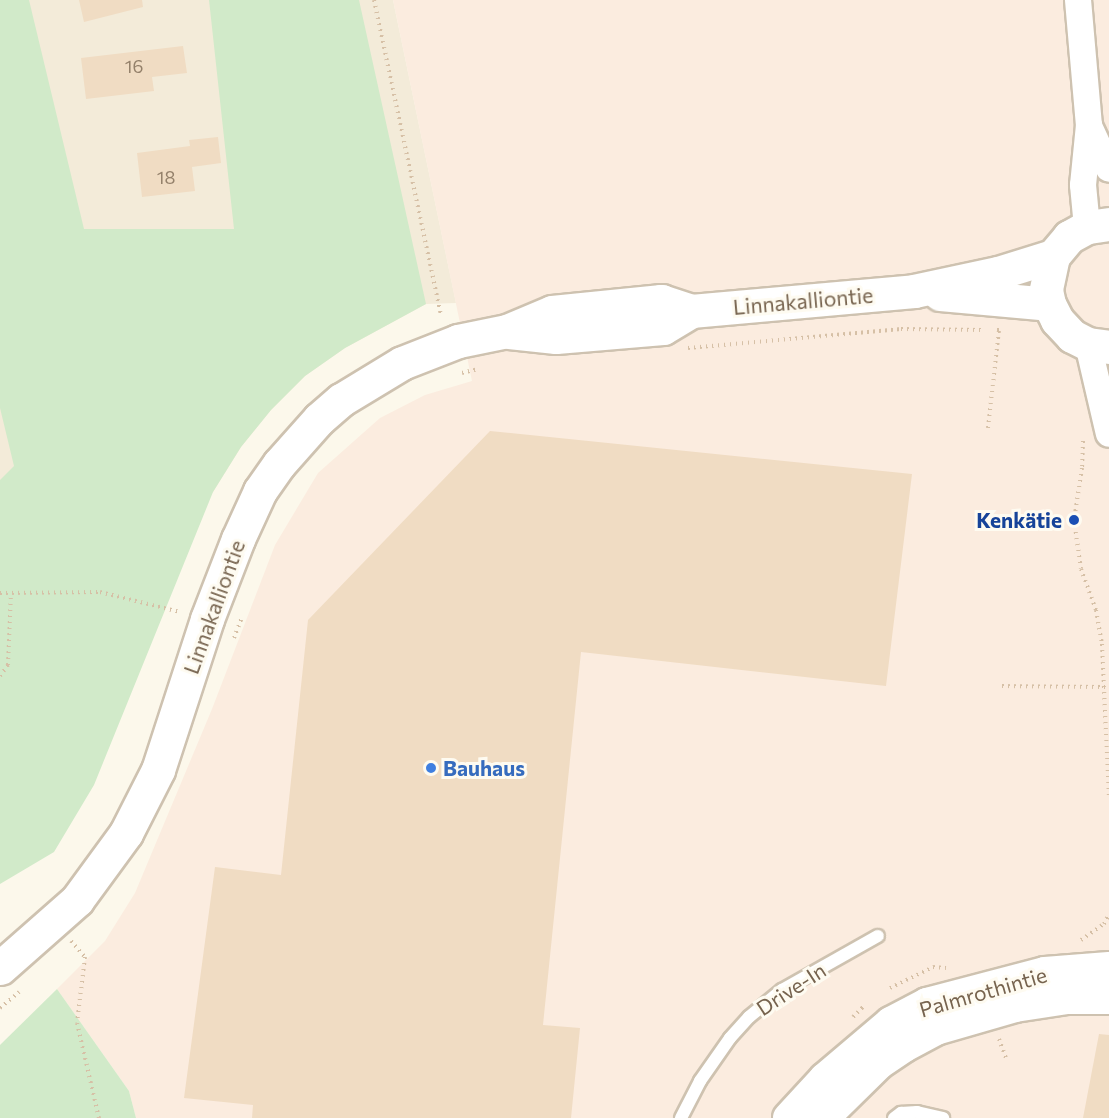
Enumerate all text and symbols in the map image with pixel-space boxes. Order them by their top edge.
house number: 16 [125,55,143,77]
house number: 18 [157,166,175,188]
street label: Linnakalliontie [732,282,874,320]
place label: Kenkätie [976,507,1062,533]
marker: Kenkätie [1067,513,1081,527]
street label: Linnakalliontie [178,537,250,677]
place label: Bauhaus [443,755,525,781]
marker: Bauhaus [424,761,438,775]
street label: Drive-In [752,957,830,1021]
street label: Palmrothintie [916,962,1050,1022]

